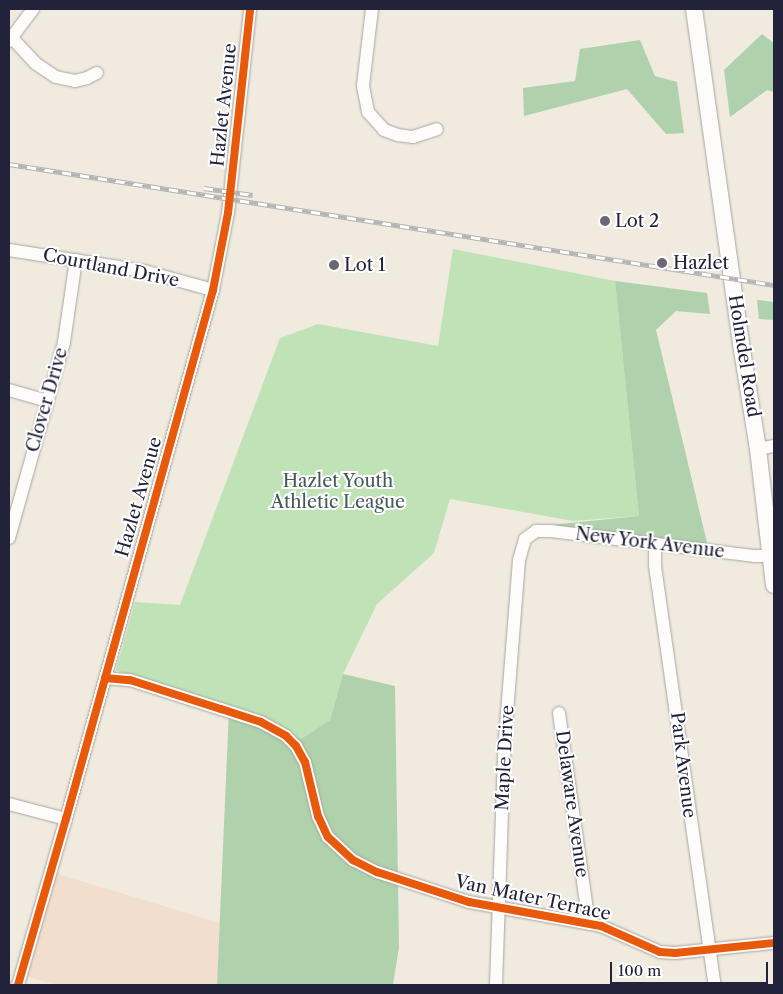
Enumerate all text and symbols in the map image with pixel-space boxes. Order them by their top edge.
street label: Hazlet Avenue [207,42,241,168]
place label: Lot 2 [615,210,659,232]
marker: Lot 2 [599,215,611,227]
street label: Courtland Drive [41,244,181,292]
place label: Hazlet [673,252,729,274]
place label: Lot 1 [344,254,386,276]
marker: Hazlet [655,256,669,270]
marker: Lot 1 [328,259,340,271]
street label: Holmdel Road [724,293,764,419]
street label: Clover Drive [22,345,72,455]
street label: Hazlet Avenue [111,434,167,560]
park label: Hazlet Youth Athletic League [271,471,405,514]
street label: New York Avenue [573,523,727,563]
street label: Maple Drive [491,705,519,811]
street label: Park Avenue [666,710,700,820]
street label: Delaware Avenue [551,729,593,879]
street label: Van Mater Terrace [453,871,613,925]
scale bar [613,952,770,984]
text: 100 m [618,961,661,980]

